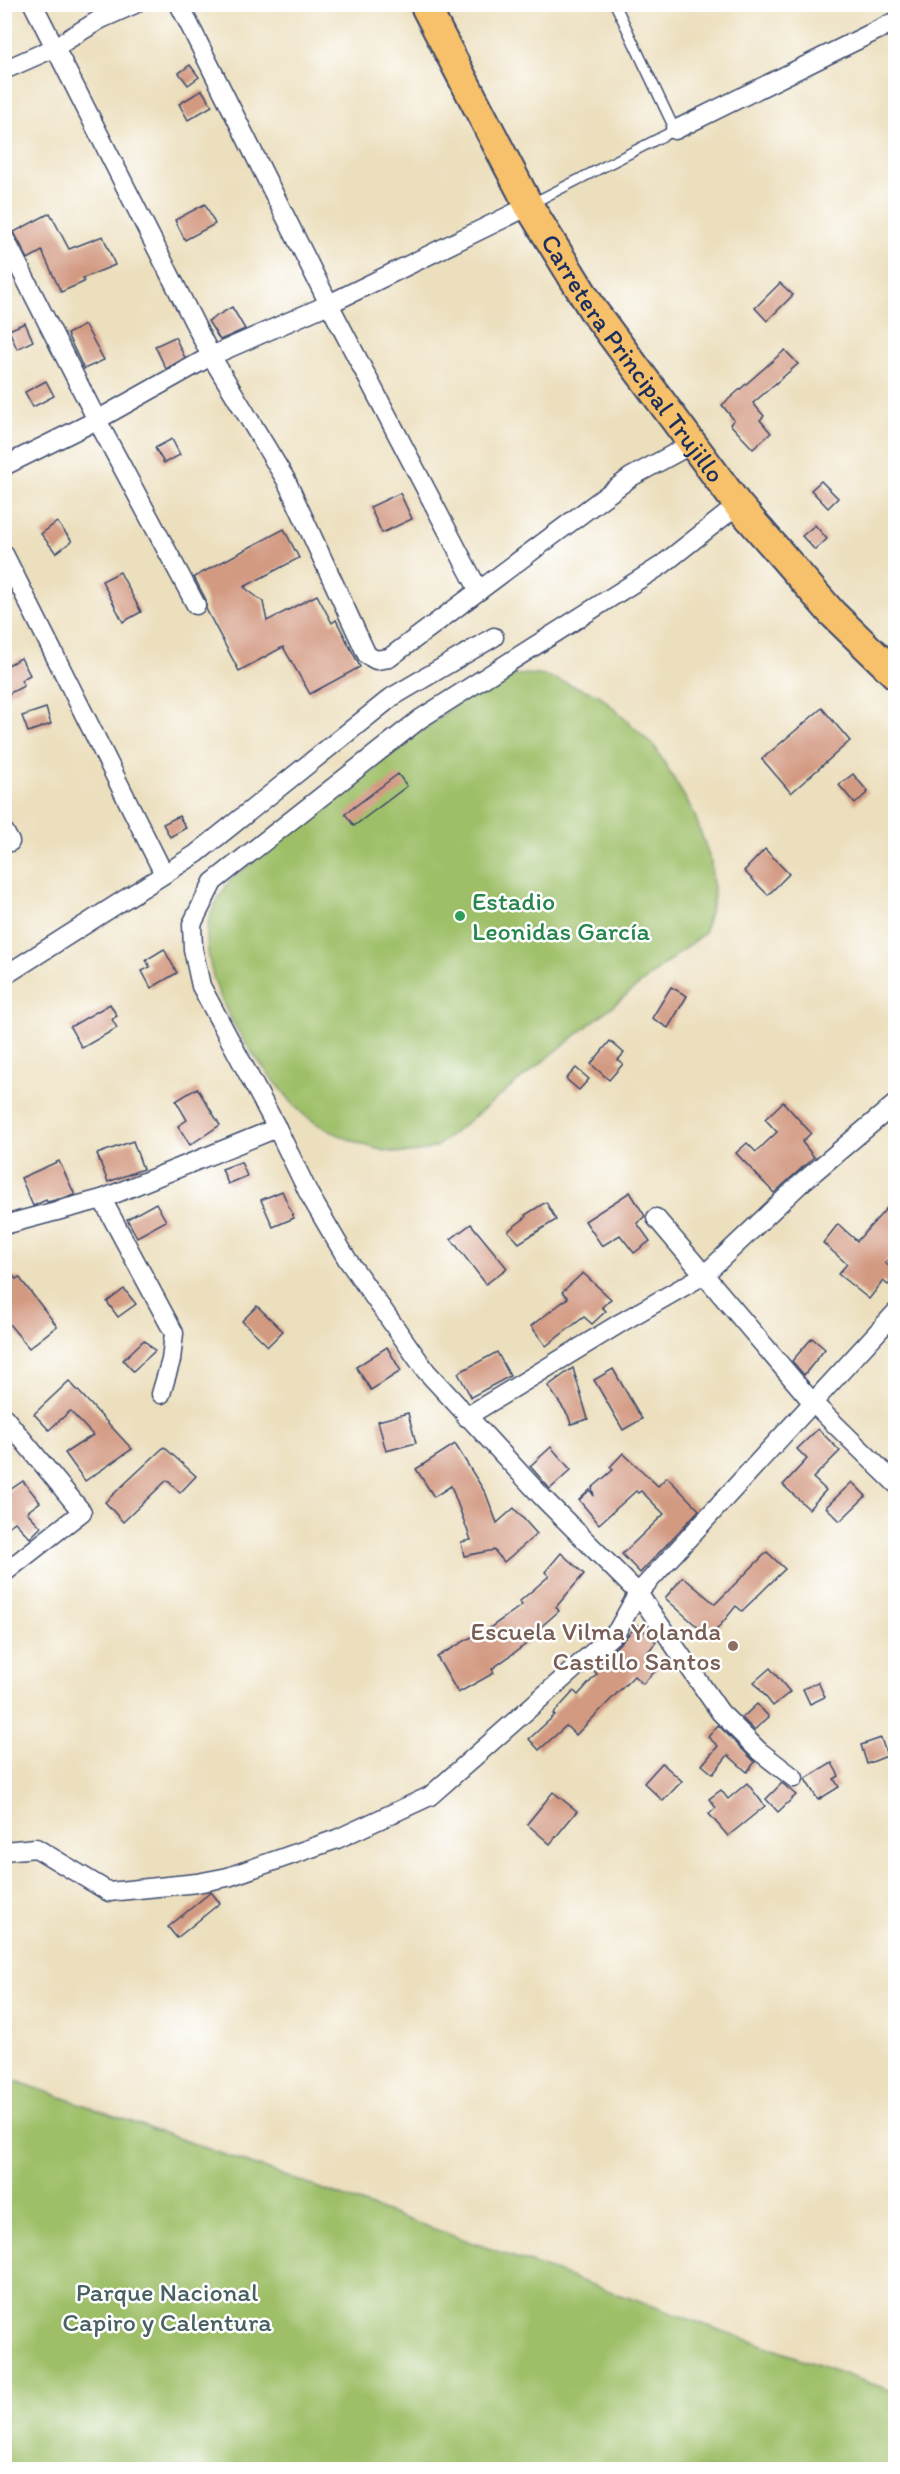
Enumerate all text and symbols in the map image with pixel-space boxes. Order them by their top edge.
street label: Carretera Principal Trujillo [534,228,732,489]
place label: Estadio Leonidas García [472,885,651,947]
marker: Estadio Leonidas García [453,909,467,923]
place label: Escuela Vilma Yolanda Castillo Santos [471,1615,721,1677]
marker: Escuela Vilma Yolanda Castillo Santos [726,1639,740,1653]
park label: Parque Nacional Capiro y Calentura [62,2276,272,2338]

